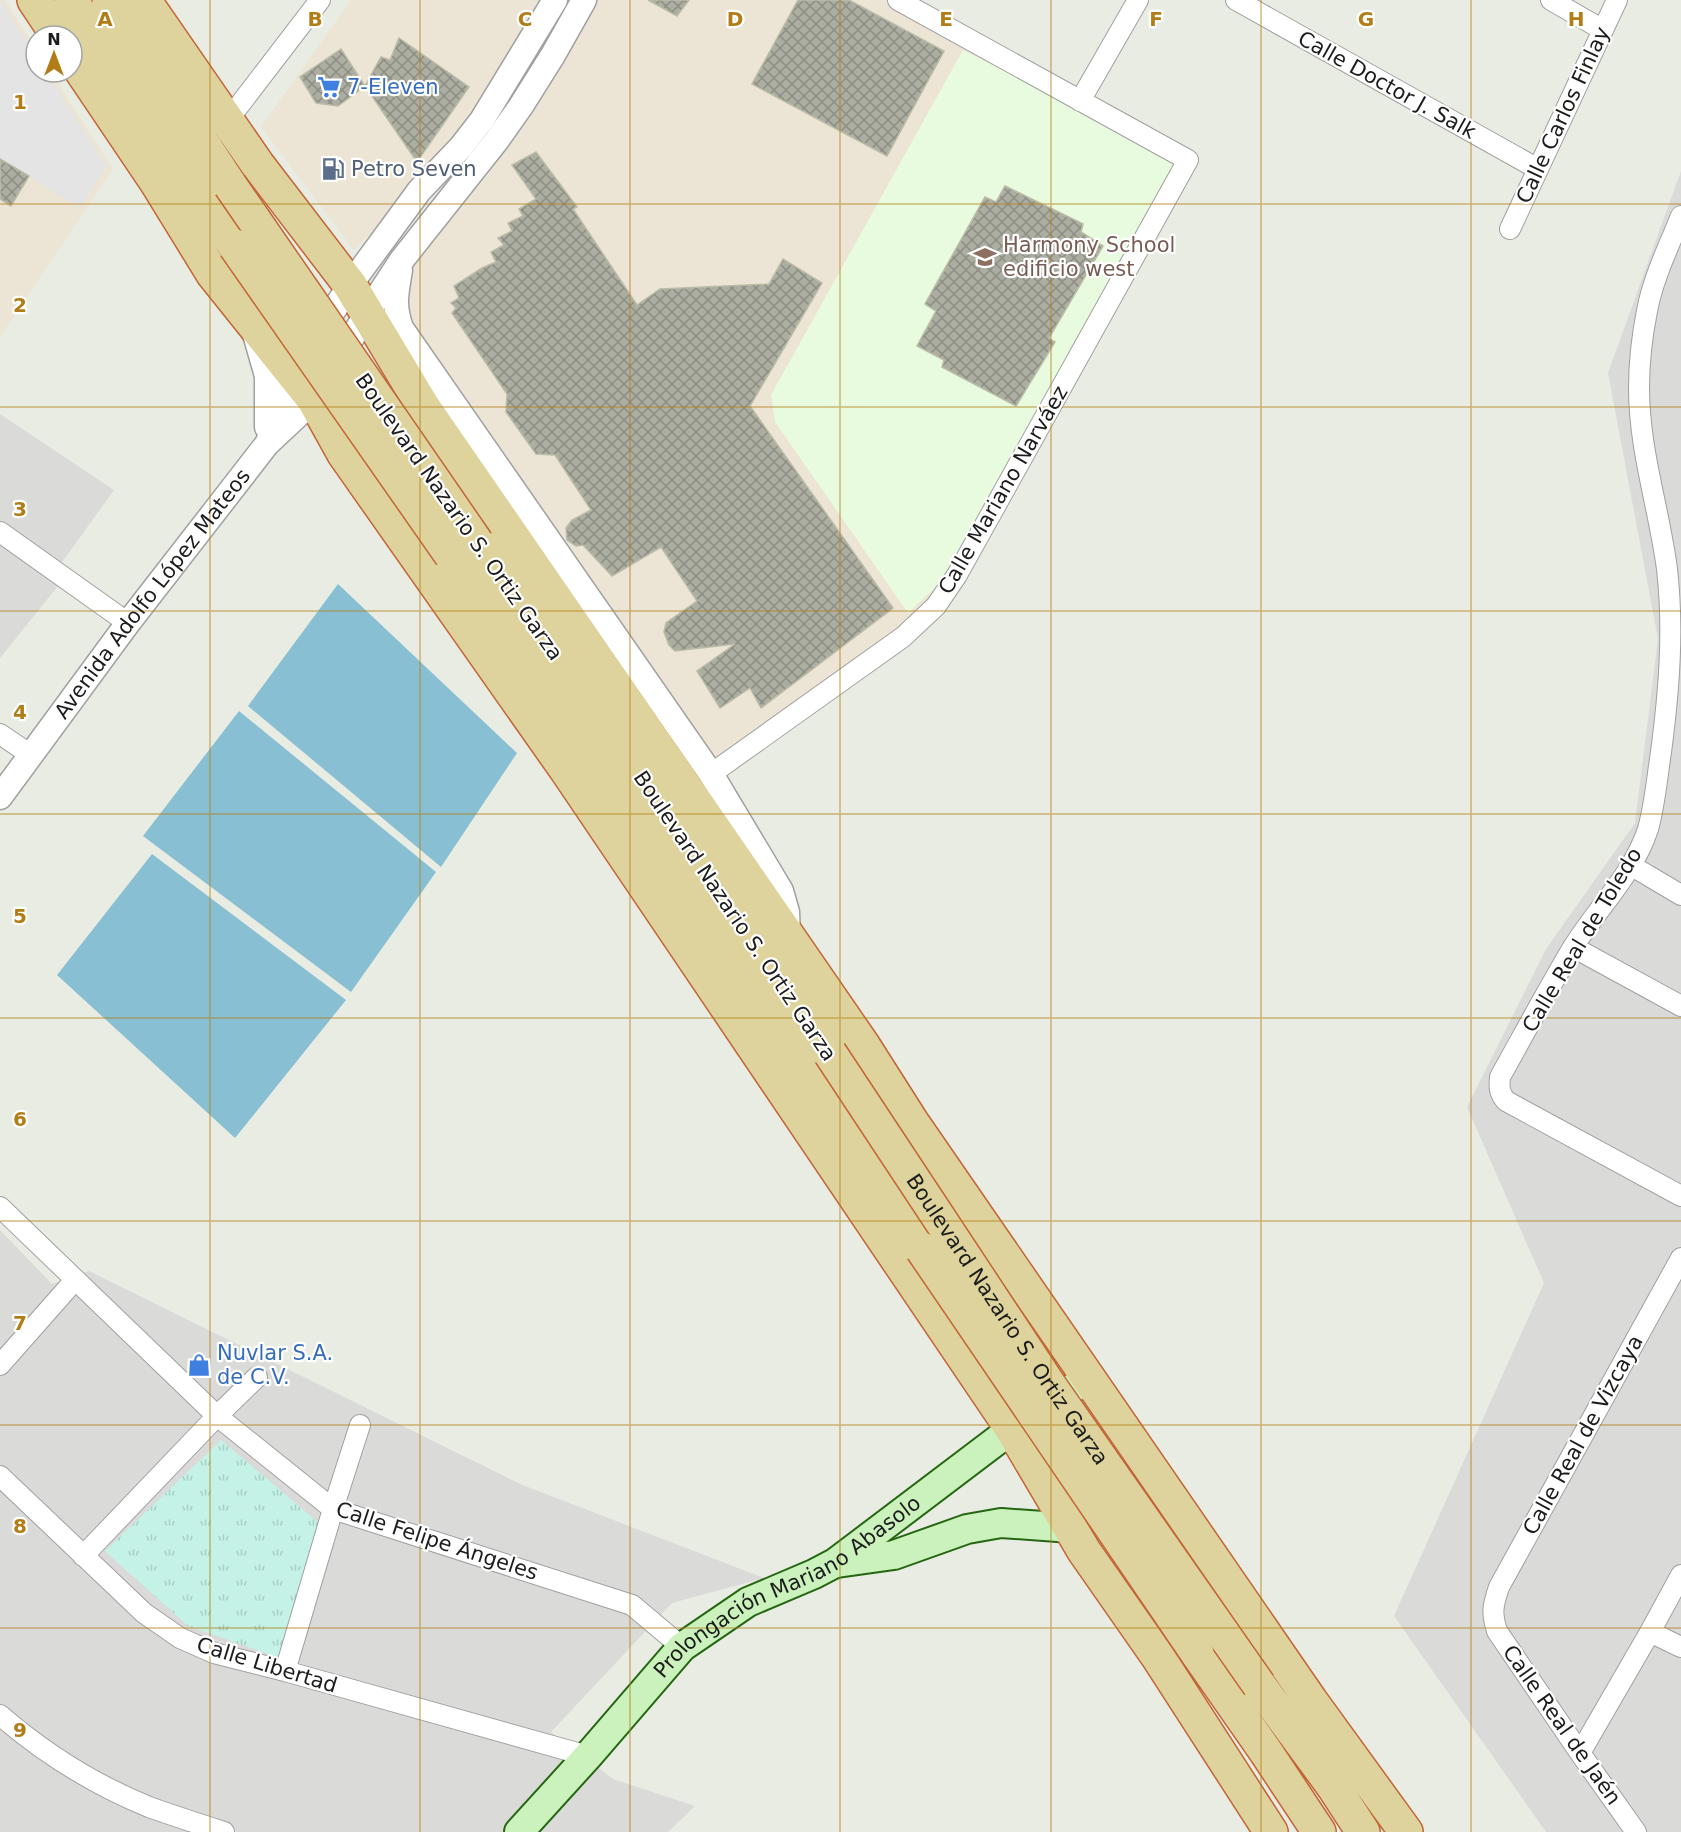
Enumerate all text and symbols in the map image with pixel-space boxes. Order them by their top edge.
text: A [97,7,113,31]
text: B [307,7,323,31]
text: C [518,7,532,31]
text: D [727,7,743,31]
text: E [939,7,953,31]
text: F [1149,7,1163,31]
text: G [1358,7,1374,31]
text: H [1568,7,1584,31]
street label: Calle Carlos Finlay [1512,23,1614,207]
north arrow [24,24,84,84]
street label: Calle Doctor J. Salk [1294,26,1481,144]
text: N [47,30,61,49]
supermarket icon: 7-Eleven [316,74,342,100]
place label: 7-Eleven [347,75,439,99]
text: 1 [13,90,27,114]
fuel station icon: Petro Seven [320,156,346,182]
place label: Petro Seven [351,157,477,181]
place label: Harmony School edificio west [1003,233,1175,281]
school or university icon: Harmony School edificio west [972,244,998,270]
text: 2 [13,293,27,317]
street label: Boulevard Nazario S. Ortiz Garza [350,369,568,665]
street label: Calle Mariano Narváez [934,382,1072,598]
street label: Avenida Adolfo López Mateos [50,464,255,723]
text: 3 [13,497,27,521]
text: 4 [13,700,27,724]
street label: Boulevard Nazario S. Ortiz Garza [629,766,841,1066]
street label: Calle Real de Toledo [1517,844,1647,1036]
text: 5 [13,904,27,928]
text: 6 [13,1107,27,1131]
street label: Boulevard Nazario S. Ortiz Garza [901,1169,1113,1469]
text: 7 [13,1311,27,1335]
street label: Calle Real de Vizcaya [1518,1331,1648,1539]
place label: Nuvlar S.A. de C.V. [217,1341,333,1389]
shop icon: Nuvlar S.A. de C.V. [186,1352,212,1378]
street label: Prolongación Mariano Abasolo [649,1491,925,1683]
street label: Calle Felipe Ángeles [333,1496,541,1585]
text: 8 [13,1514,27,1538]
street label: Calle Libertad [194,1632,340,1698]
street label: Calle Real de Jaén [1498,1641,1626,1809]
text: 9 [13,1718,27,1742]

